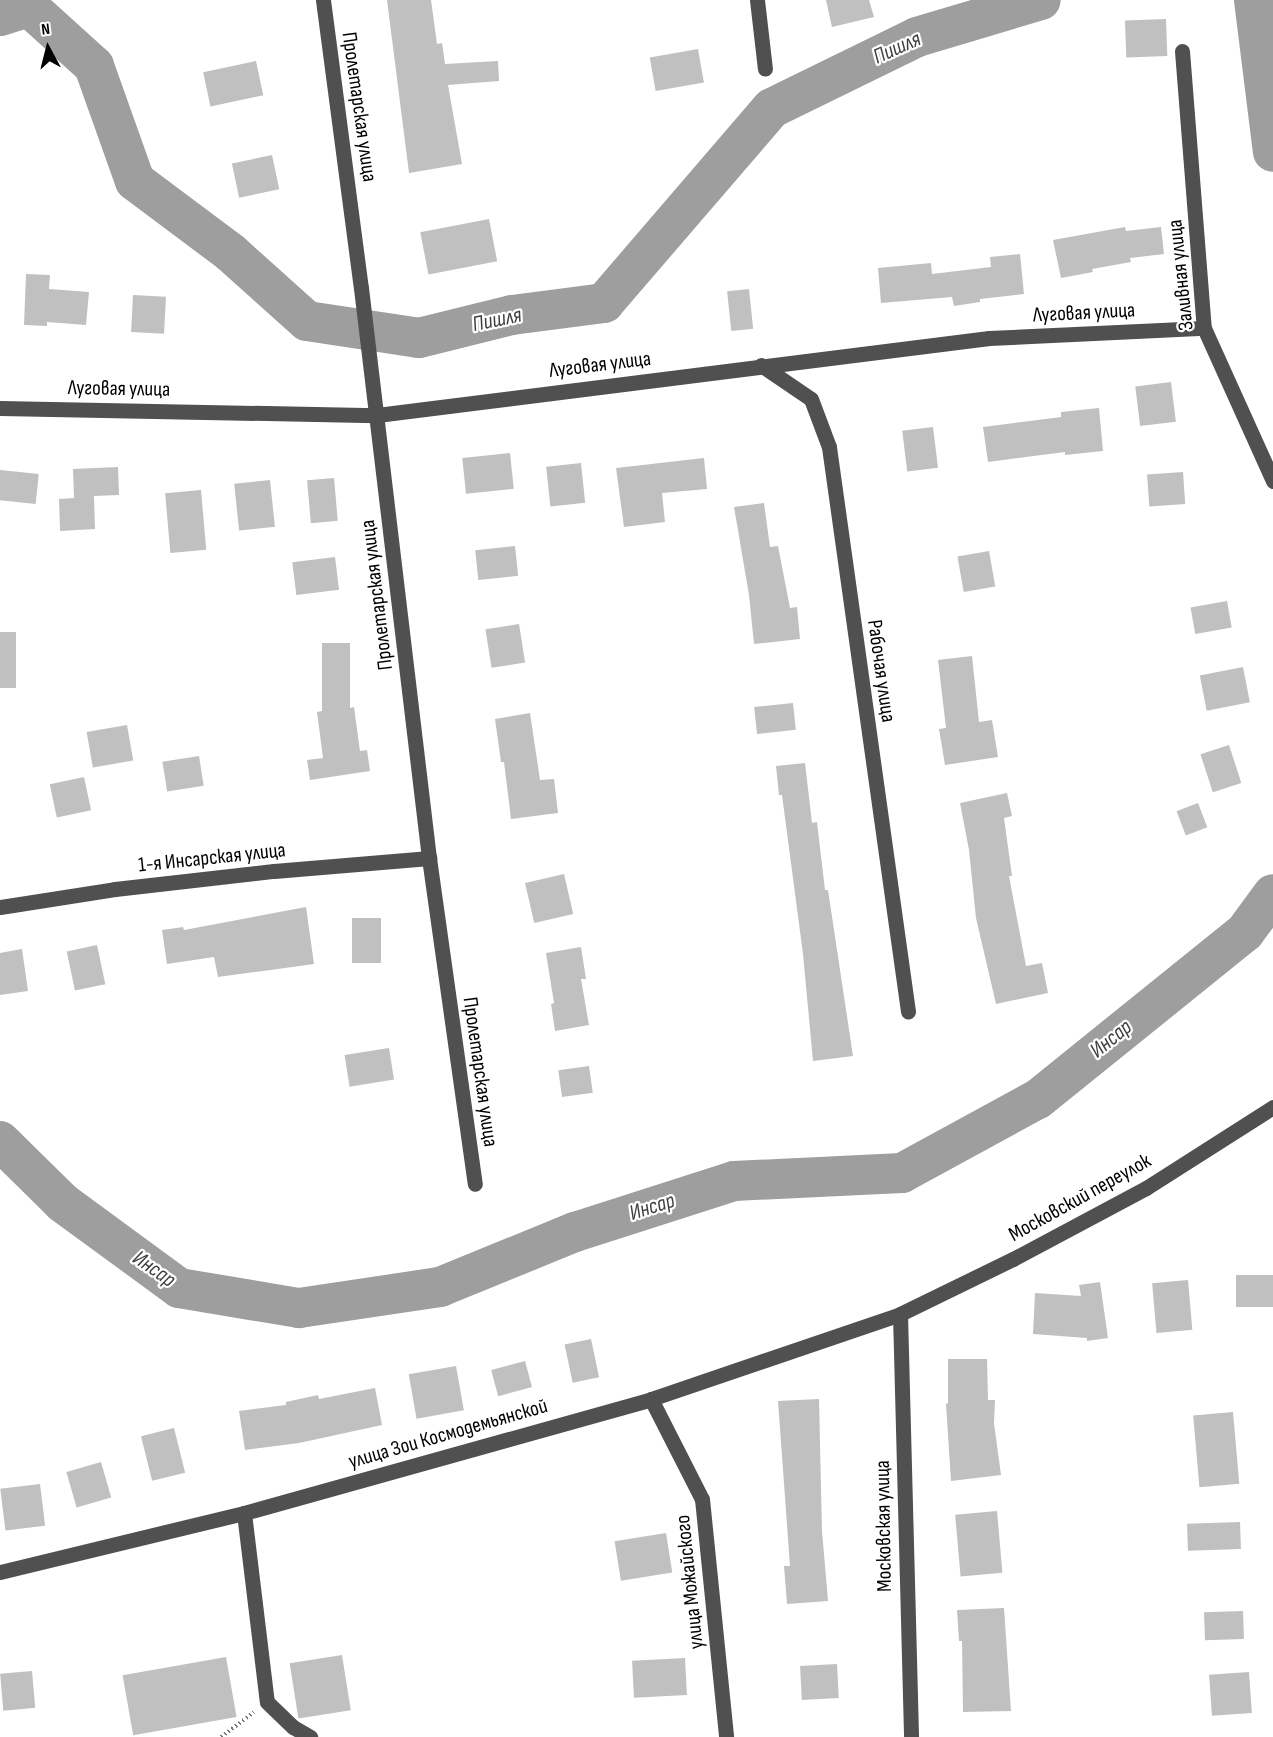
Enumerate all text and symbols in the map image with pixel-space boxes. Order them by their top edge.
north arrow [18,18,78,78]
text: N [40,20,51,40]
water label: Пишля [869,26,925,70]
street label: Пролетарская улица [336,30,382,184]
street label: Заливная улица [1163,218,1199,332]
street label: Луговая улица [1032,298,1136,328]
water label: Пишля [470,302,524,338]
street label: Луговая улица [548,346,652,384]
street label: Луговая улица [68,376,170,402]
street label: Пролетарская улица [355,519,399,671]
street label: Рабочая улица [861,618,901,724]
street label: 1-я Инсарская улица [137,838,287,878]
street label: Пролетарская улица [457,995,503,1149]
water label: Инсар [1085,1014,1137,1064]
street label: Московский переулок [1005,1149,1155,1247]
water label: Инсар [626,1187,678,1227]
water label: Инсар [127,1245,181,1293]
street label: улица Зои Космодемьянской [346,1394,550,1474]
street label: Московская улица [870,1460,898,1592]
street label: улица Можайского [670,1514,710,1650]

